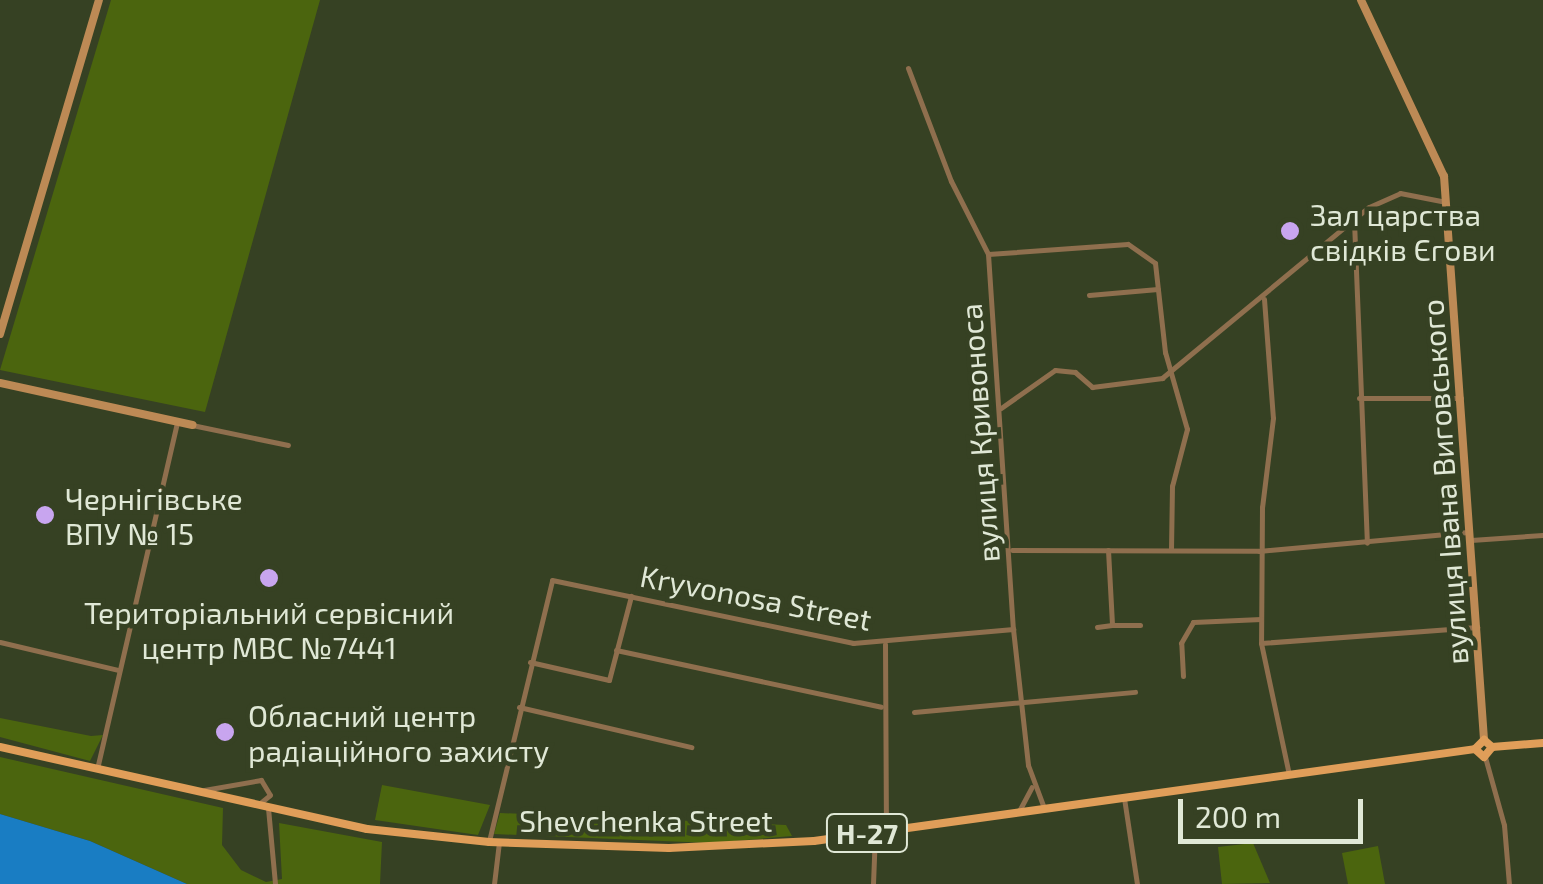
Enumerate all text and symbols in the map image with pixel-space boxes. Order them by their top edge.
place label: Зал царства свідків Єгови [1310,196,1496,266]
marker: Зал царства свідків Єгови [1279,220,1301,242]
street label: вулиця Івана Виговського [1413,298,1475,666]
street label: вулиця Кривоноса [952,302,1006,564]
place label: Чернігівське ВПУ № 15 [65,480,243,550]
marker: Чернігівське ВПУ № 15 [34,504,56,526]
street label: Kryvonosa Street [637,557,875,637]
marker: Територіальний сервісний центр МВС №7441 [258,567,280,589]
place label: Територіальний сервісний центр МВС №7441 [84,594,454,664]
place label: Обласний центр радіаційного захисту [248,697,549,768]
marker: Обласний центр радіаційного захисту [212,719,238,745]
scale bar [1183,779,1368,841]
text: 200 m [1195,798,1281,834]
street label: Shevchenka Street [519,802,773,838]
road number: Н-27 [824,810,910,856]

